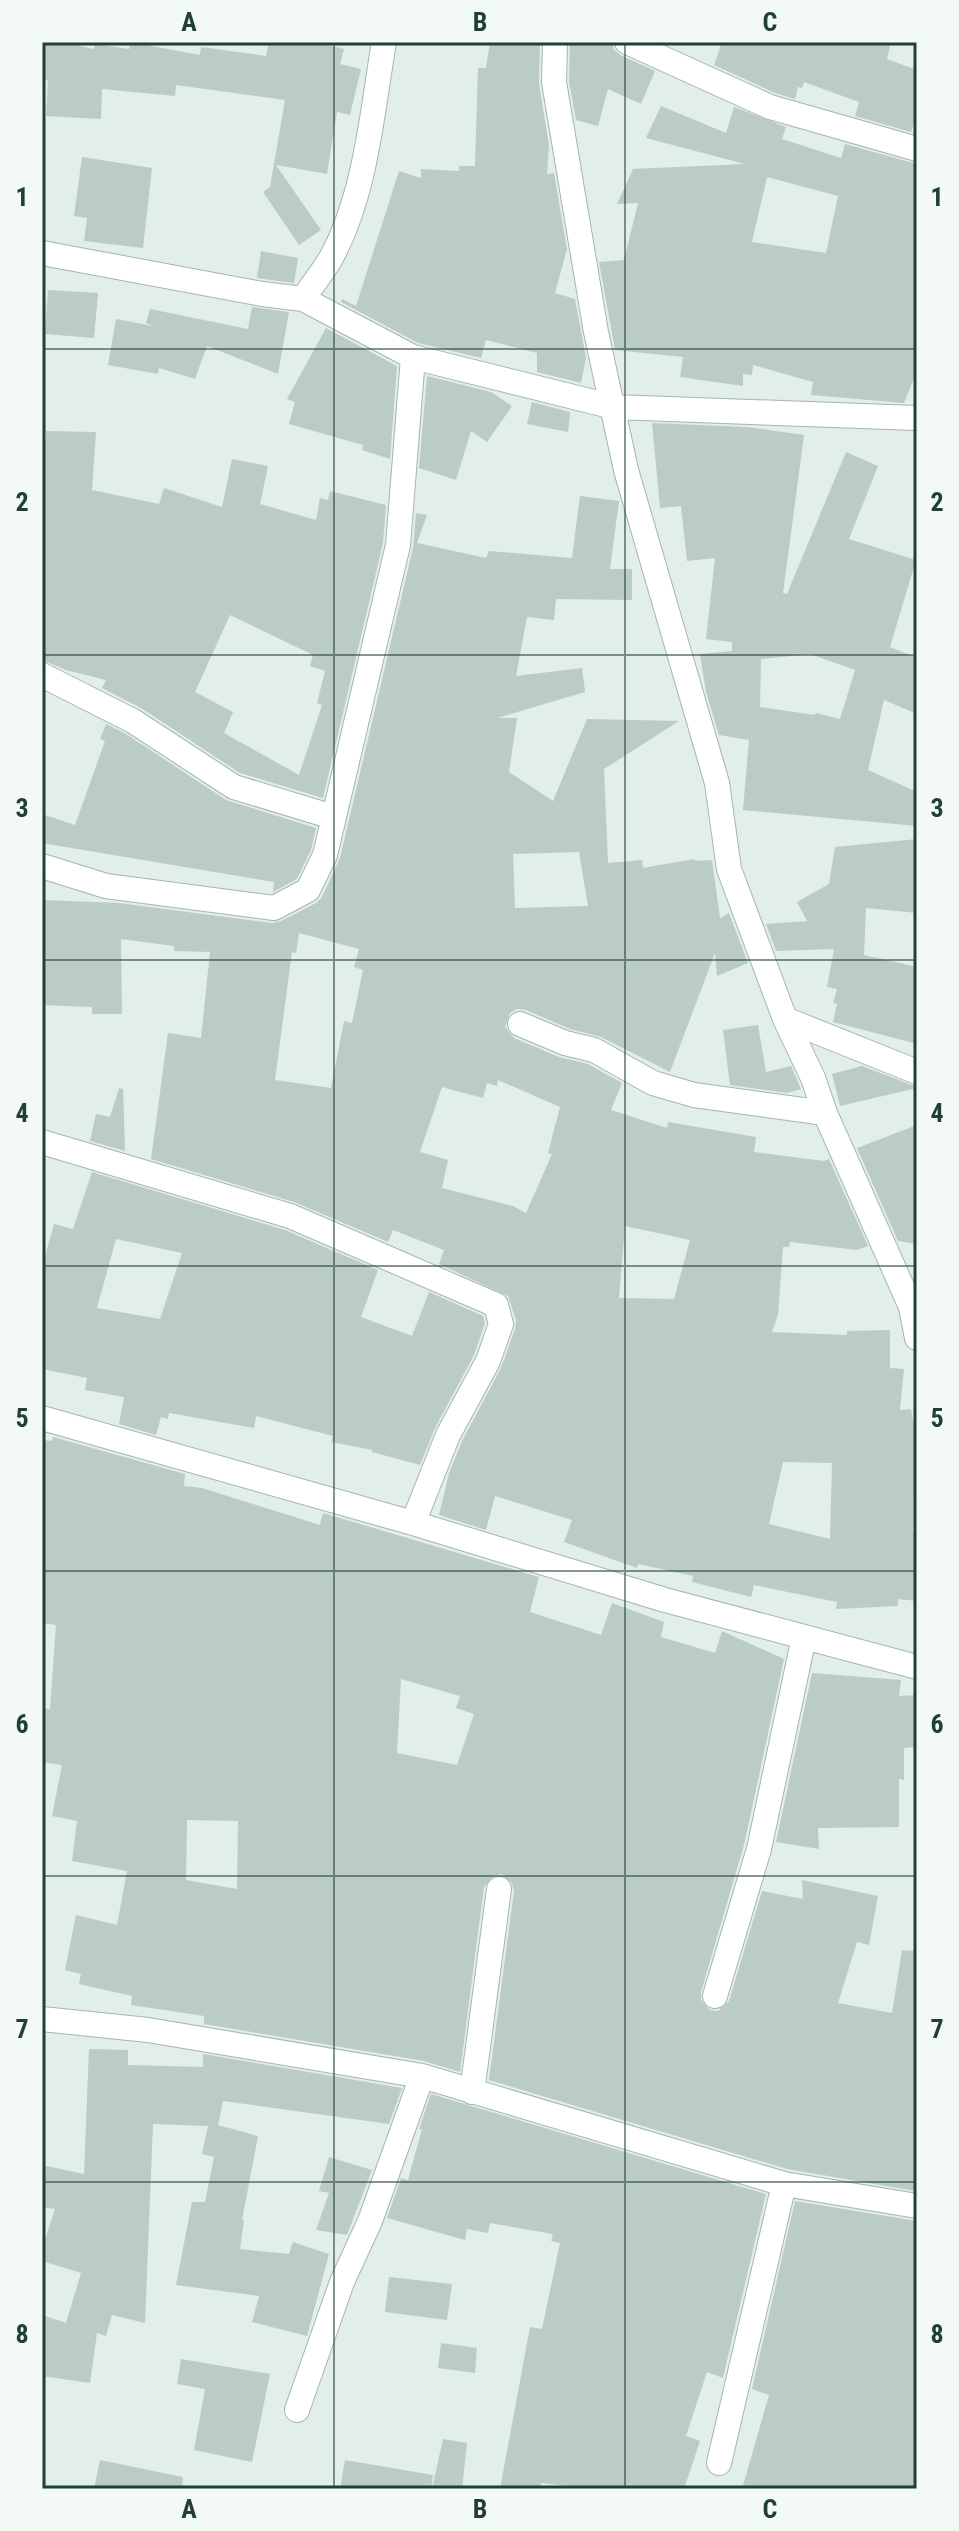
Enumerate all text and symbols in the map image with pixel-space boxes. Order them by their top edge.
text: A [181,7,197,37]
text: B [473,7,487,37]
text: C [763,7,778,37]
text: 1 [15,182,29,212]
text: 1 [930,182,944,212]
text: 2 [15,487,29,517]
text: 2 [930,487,944,517]
text: 3 [15,793,29,823]
text: 3 [930,793,944,823]
text: 4 [15,1098,29,1128]
text: 4 [930,1098,944,1128]
text: 5 [15,1403,29,1433]
text: 5 [930,1403,944,1433]
text: 6 [15,1709,29,1739]
text: 6 [930,1709,944,1739]
text: 7 [15,2014,29,2044]
text: 7 [930,2014,944,2044]
text: 8 [15,2319,29,2349]
text: 8 [930,2319,944,2349]
text: A [181,2494,197,2524]
text: B [473,2494,487,2524]
text: C [763,2494,778,2524]

